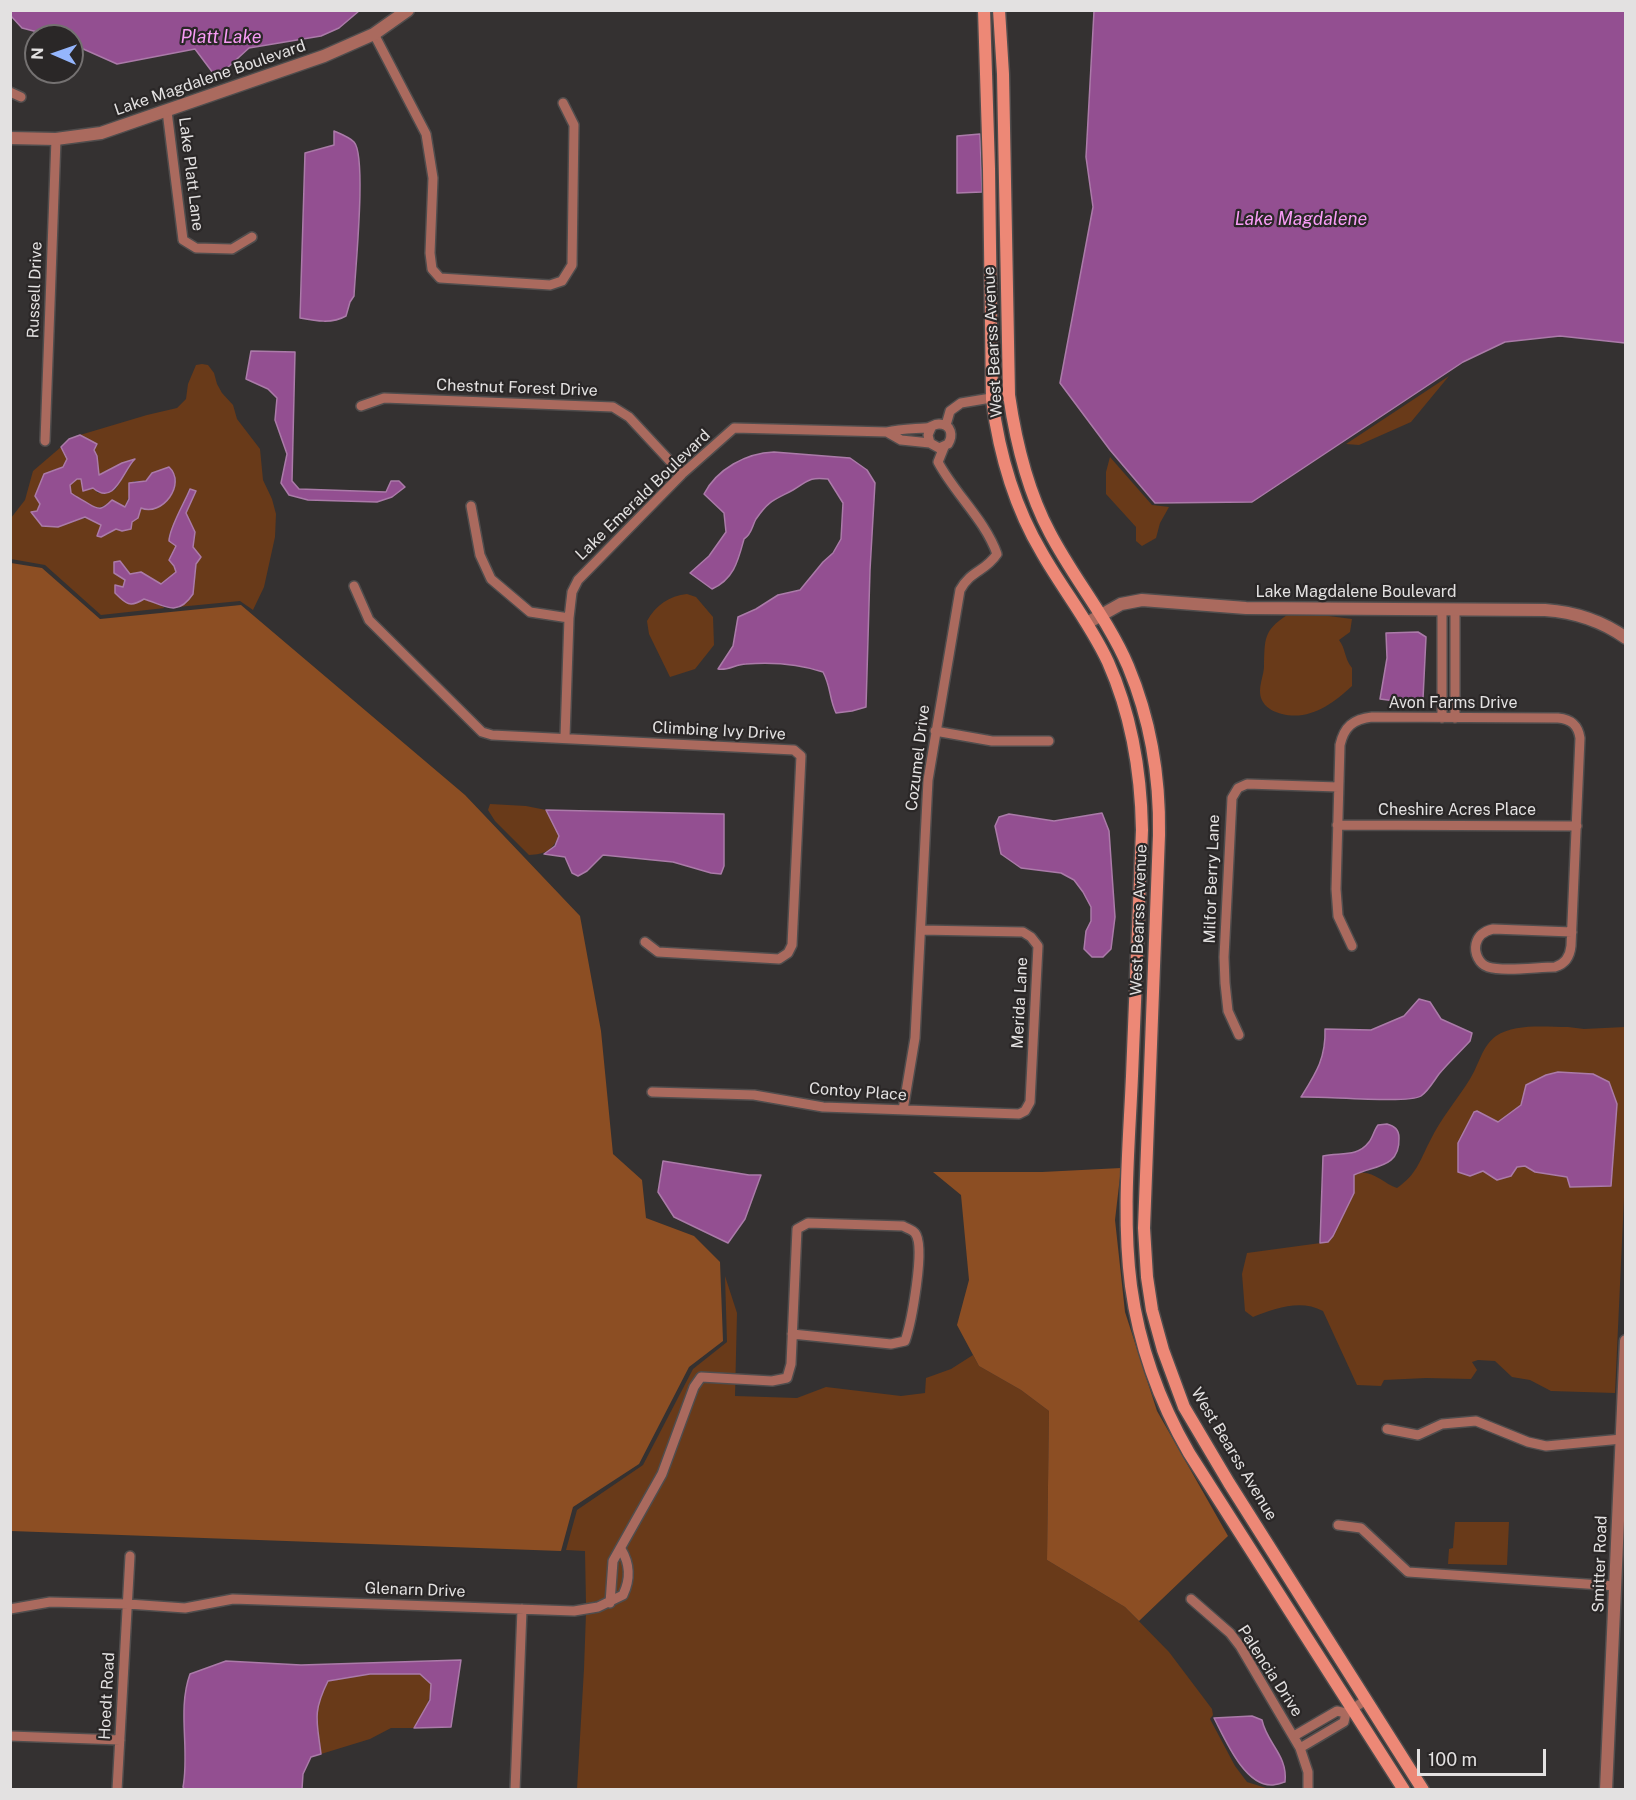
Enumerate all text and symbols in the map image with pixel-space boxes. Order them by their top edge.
north arrow [24,24,84,84]
water label: Platt Lake [181,26,261,48]
street label: Lake Magdalene Boulevard [112,36,308,120]
text: N [28,47,47,60]
street label: Lake Platt Lane [174,116,208,232]
water label: Lake Magdalene [1235,208,1367,230]
street label: Russell Drive [24,241,46,339]
street label: West Bearss Avenue [979,266,1007,418]
street label: Chestnut Forest Drive [436,376,598,400]
street label: Lake Emerald Boulevard [572,426,714,564]
street label: Lake Magdalene Boulevard [1255,582,1457,602]
street label: Avon Farms Drive [1389,693,1517,713]
street label: Cozumel Drive [902,704,934,812]
street label: Climbing Ivy Drive [652,718,786,744]
street label: Cheshire Acres Place [1378,800,1536,820]
street label: Milfor Berry Lane [1200,814,1224,944]
street label: West Bearss Avenue [1127,844,1151,996]
street label: Merida Lane [1008,957,1032,1049]
street label: Contoy Place [809,1079,907,1105]
street label: West Bearss Avenue [1187,1384,1281,1524]
street label: Smitter Road [1589,1515,1611,1613]
street label: Glenarn Drive [364,1579,466,1601]
street label: Palencia Drive [1233,1622,1307,1720]
street label: Hoedt Road [95,1652,119,1740]
scale bar [1420,1737,1549,1775]
text: 100 m [1428,1749,1477,1770]

